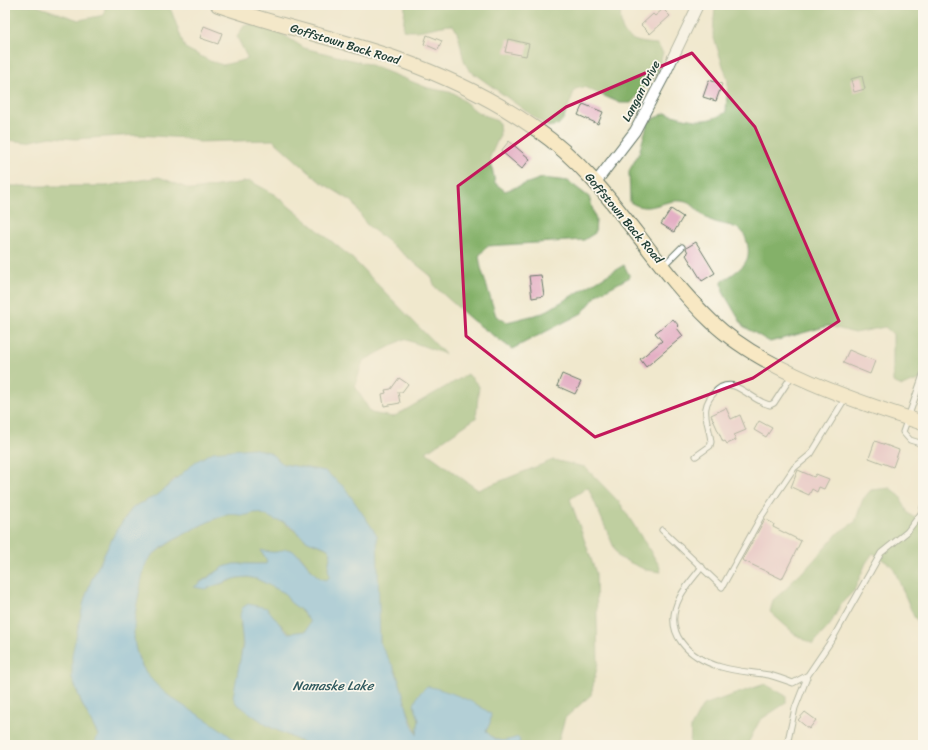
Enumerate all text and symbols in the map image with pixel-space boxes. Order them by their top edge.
street label: Goffstown Back Road [287,17,404,72]
street label: Langan Drive [616,56,666,126]
street label: Goffstown Back Road [579,167,670,270]
water label: Namaske Lake [293,674,375,697]

